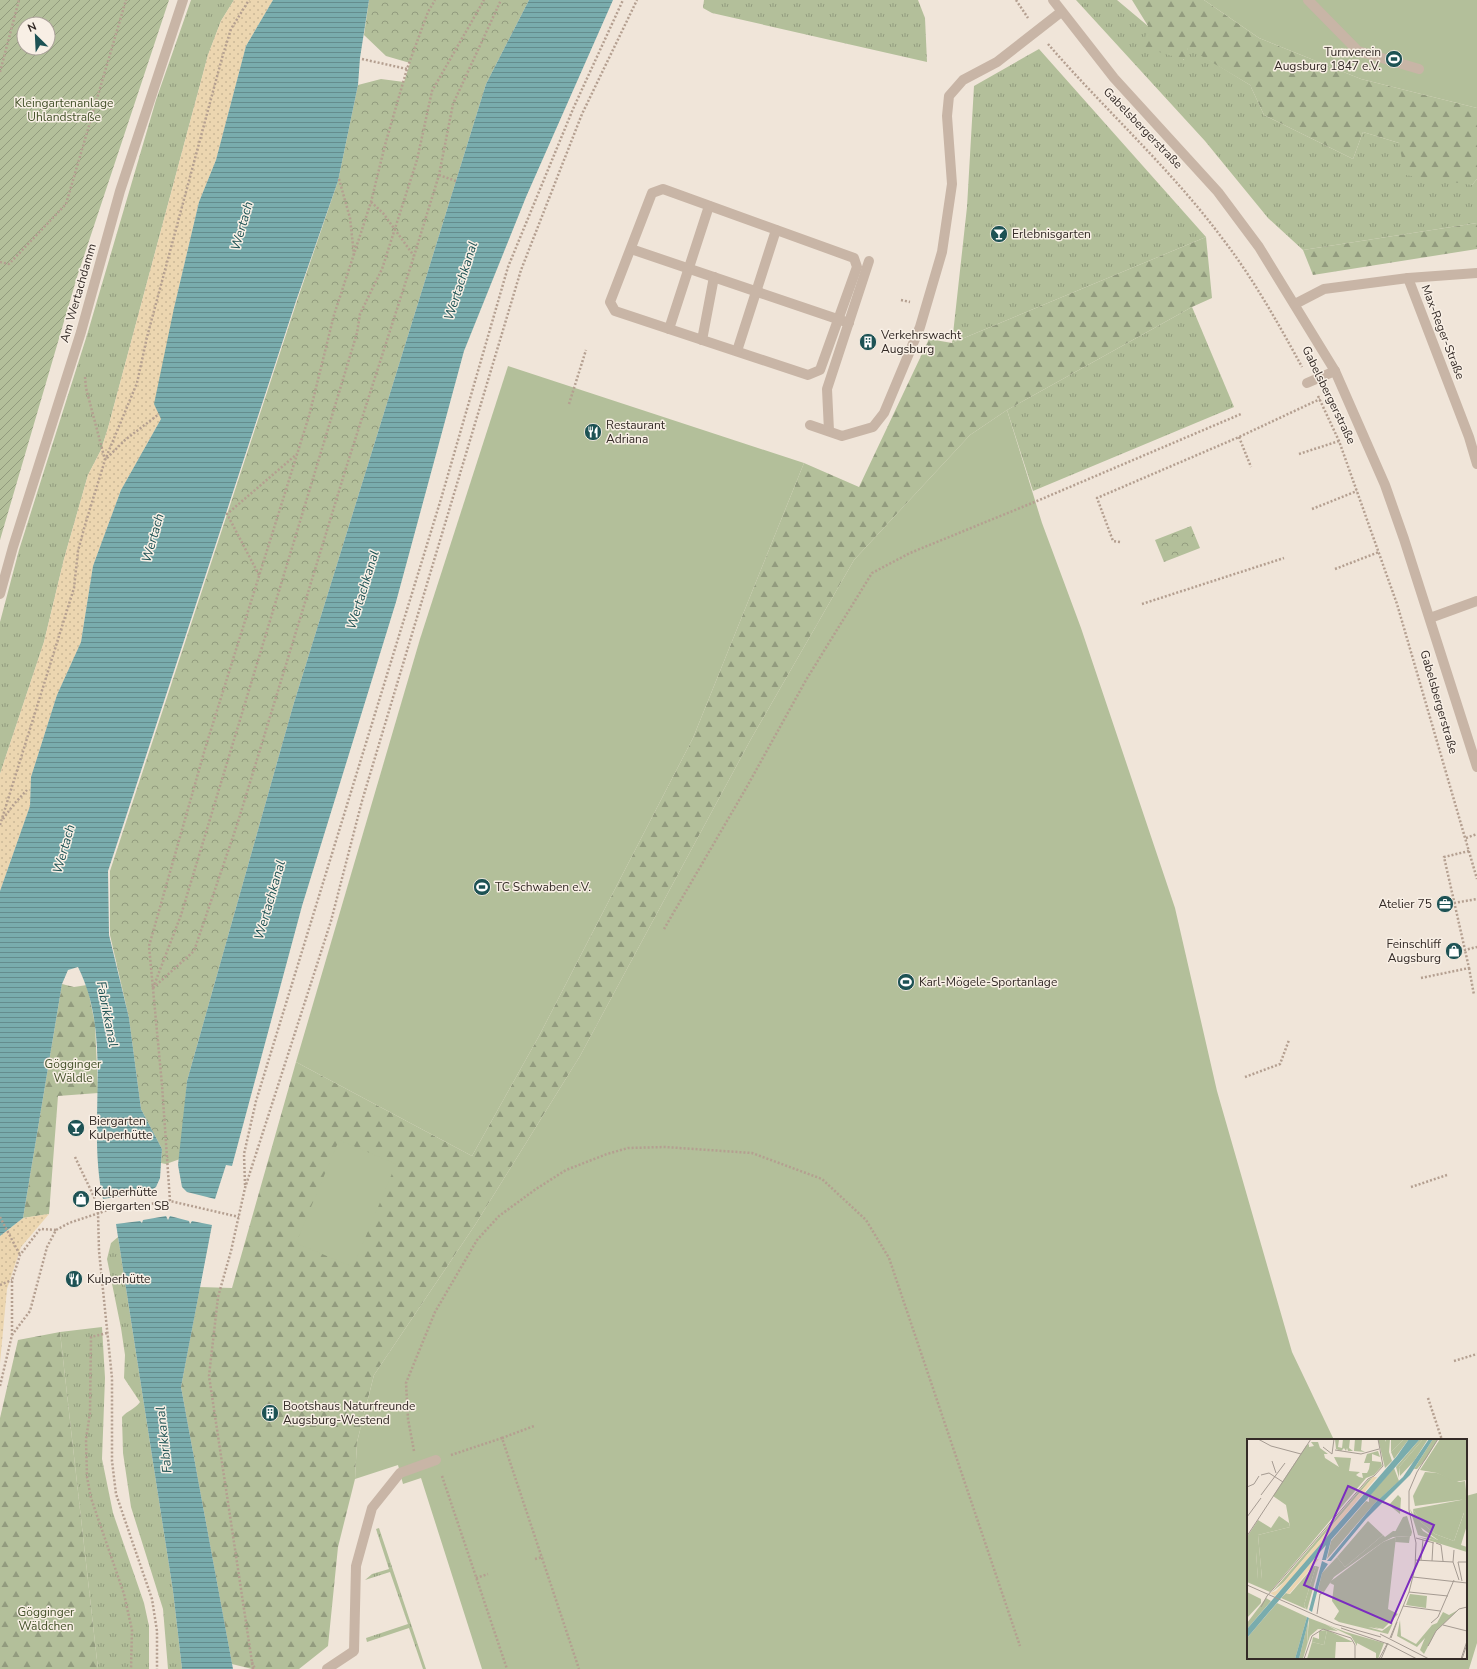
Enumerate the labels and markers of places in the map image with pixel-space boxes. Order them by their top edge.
place label: Turnverein Augsburg 1847 e.V. [1274,44,1381,74]
sports icon: Turnverein Augsburg 1847 e.V. [1384,49,1404,69]
bar icon: Erlebnisgarten [989,224,1009,244]
place label: Erlebnisgarten [1012,226,1091,242]
place label: Verkehrswacht Augsburg [880,327,962,357]
building icon: Verkehrswacht Augsburg [858,332,878,352]
place label: Restaurant Adriana [606,417,666,447]
restaurant icon: Restaurant Adriana [583,422,603,442]
sports icon: TC Schwaben e.V. [472,877,492,897]
place label: TC Schwaben e.V. [495,879,591,895]
office icon: Atelier 75 [1435,894,1455,914]
place label: Atelier 75 [1378,896,1432,912]
place label: Feinschliff Augsburg [1386,936,1442,966]
shop icon: Feinschliff Augsburg [1444,941,1464,961]
sports icon: Karl-Mögele-Sportanlage [896,972,916,992]
place label: Karl-Mögele-Sportanlage [919,974,1057,990]
place label: Biergarten Kulperhütte [89,1113,152,1143]
bar icon: Biergarten Kulperhütte [66,1118,86,1138]
place label: Kulperhütte Biergarten SB [94,1184,169,1214]
shop icon: Kulperhütte Biergarten SB [71,1189,91,1209]
restaurant icon: Kulperhütte [64,1269,84,1289]
place label: Kulperhütte [87,1271,150,1287]
place label: Bootshaus Naturfreunde Augsburg-Westend [283,1398,415,1428]
building icon: Bootshaus Naturfreunde Augsburg-Westend [260,1403,280,1423]

